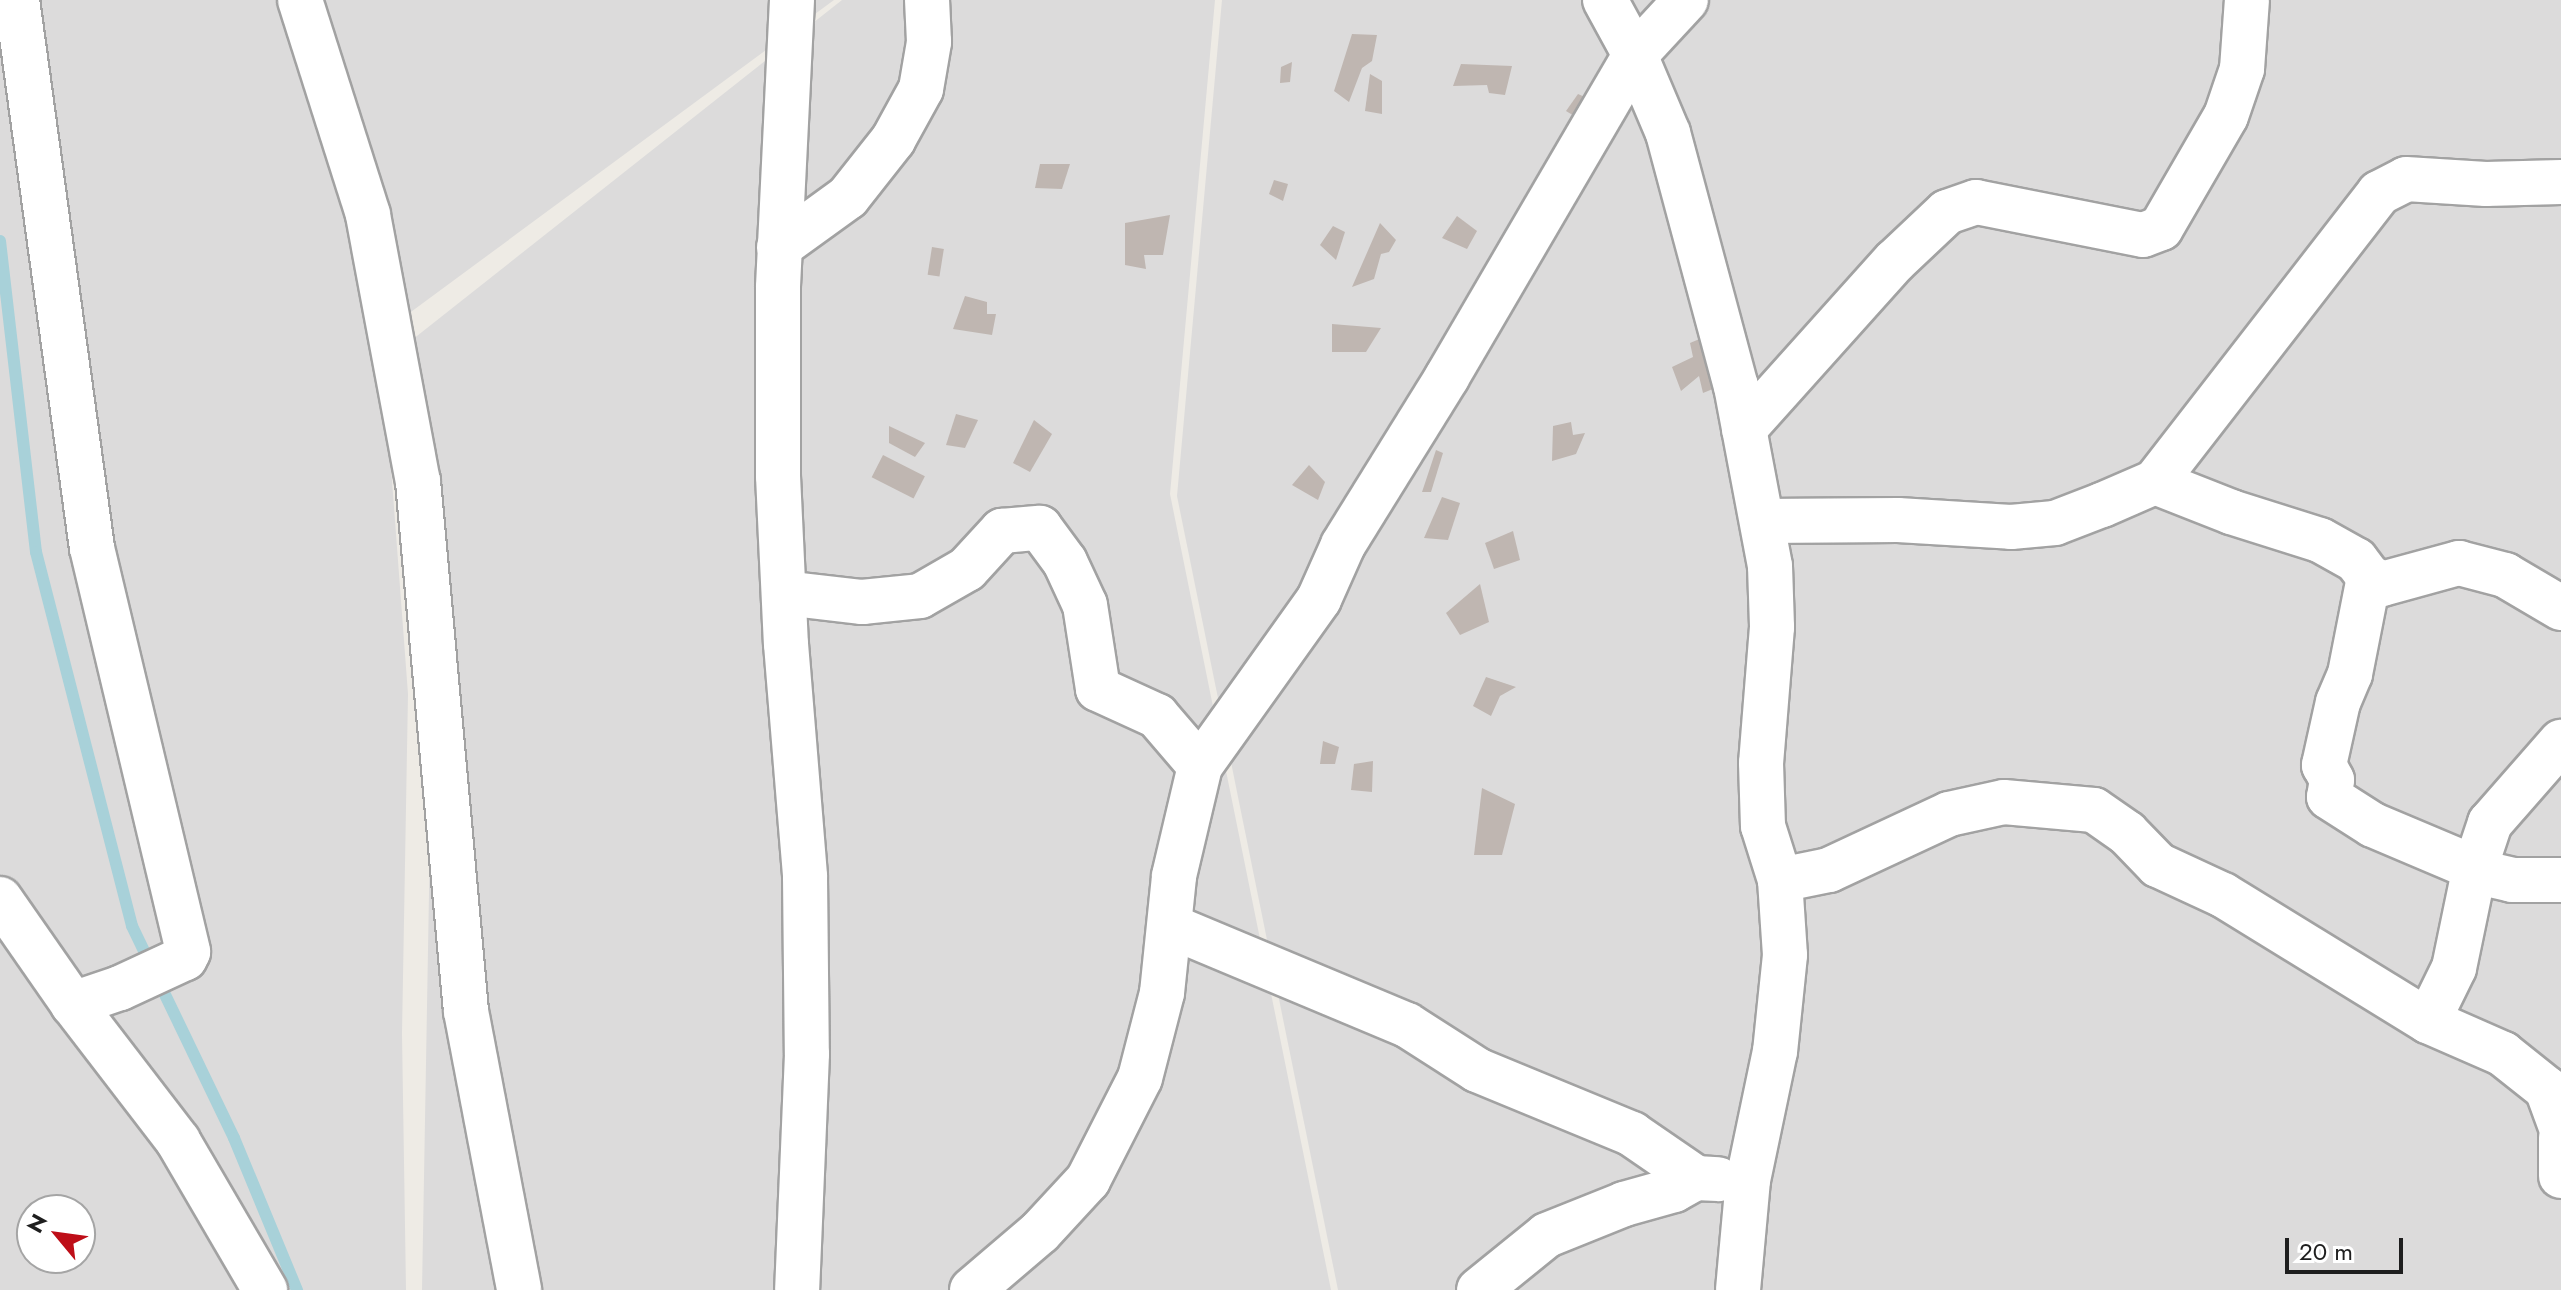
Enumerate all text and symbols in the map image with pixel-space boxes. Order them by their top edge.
north arrow [16,1194,96,1274]
text: N [19,1208,55,1239]
scale bar [2289,1222,2407,1272]
text: 20 m [2299,1234,2353,1269]

